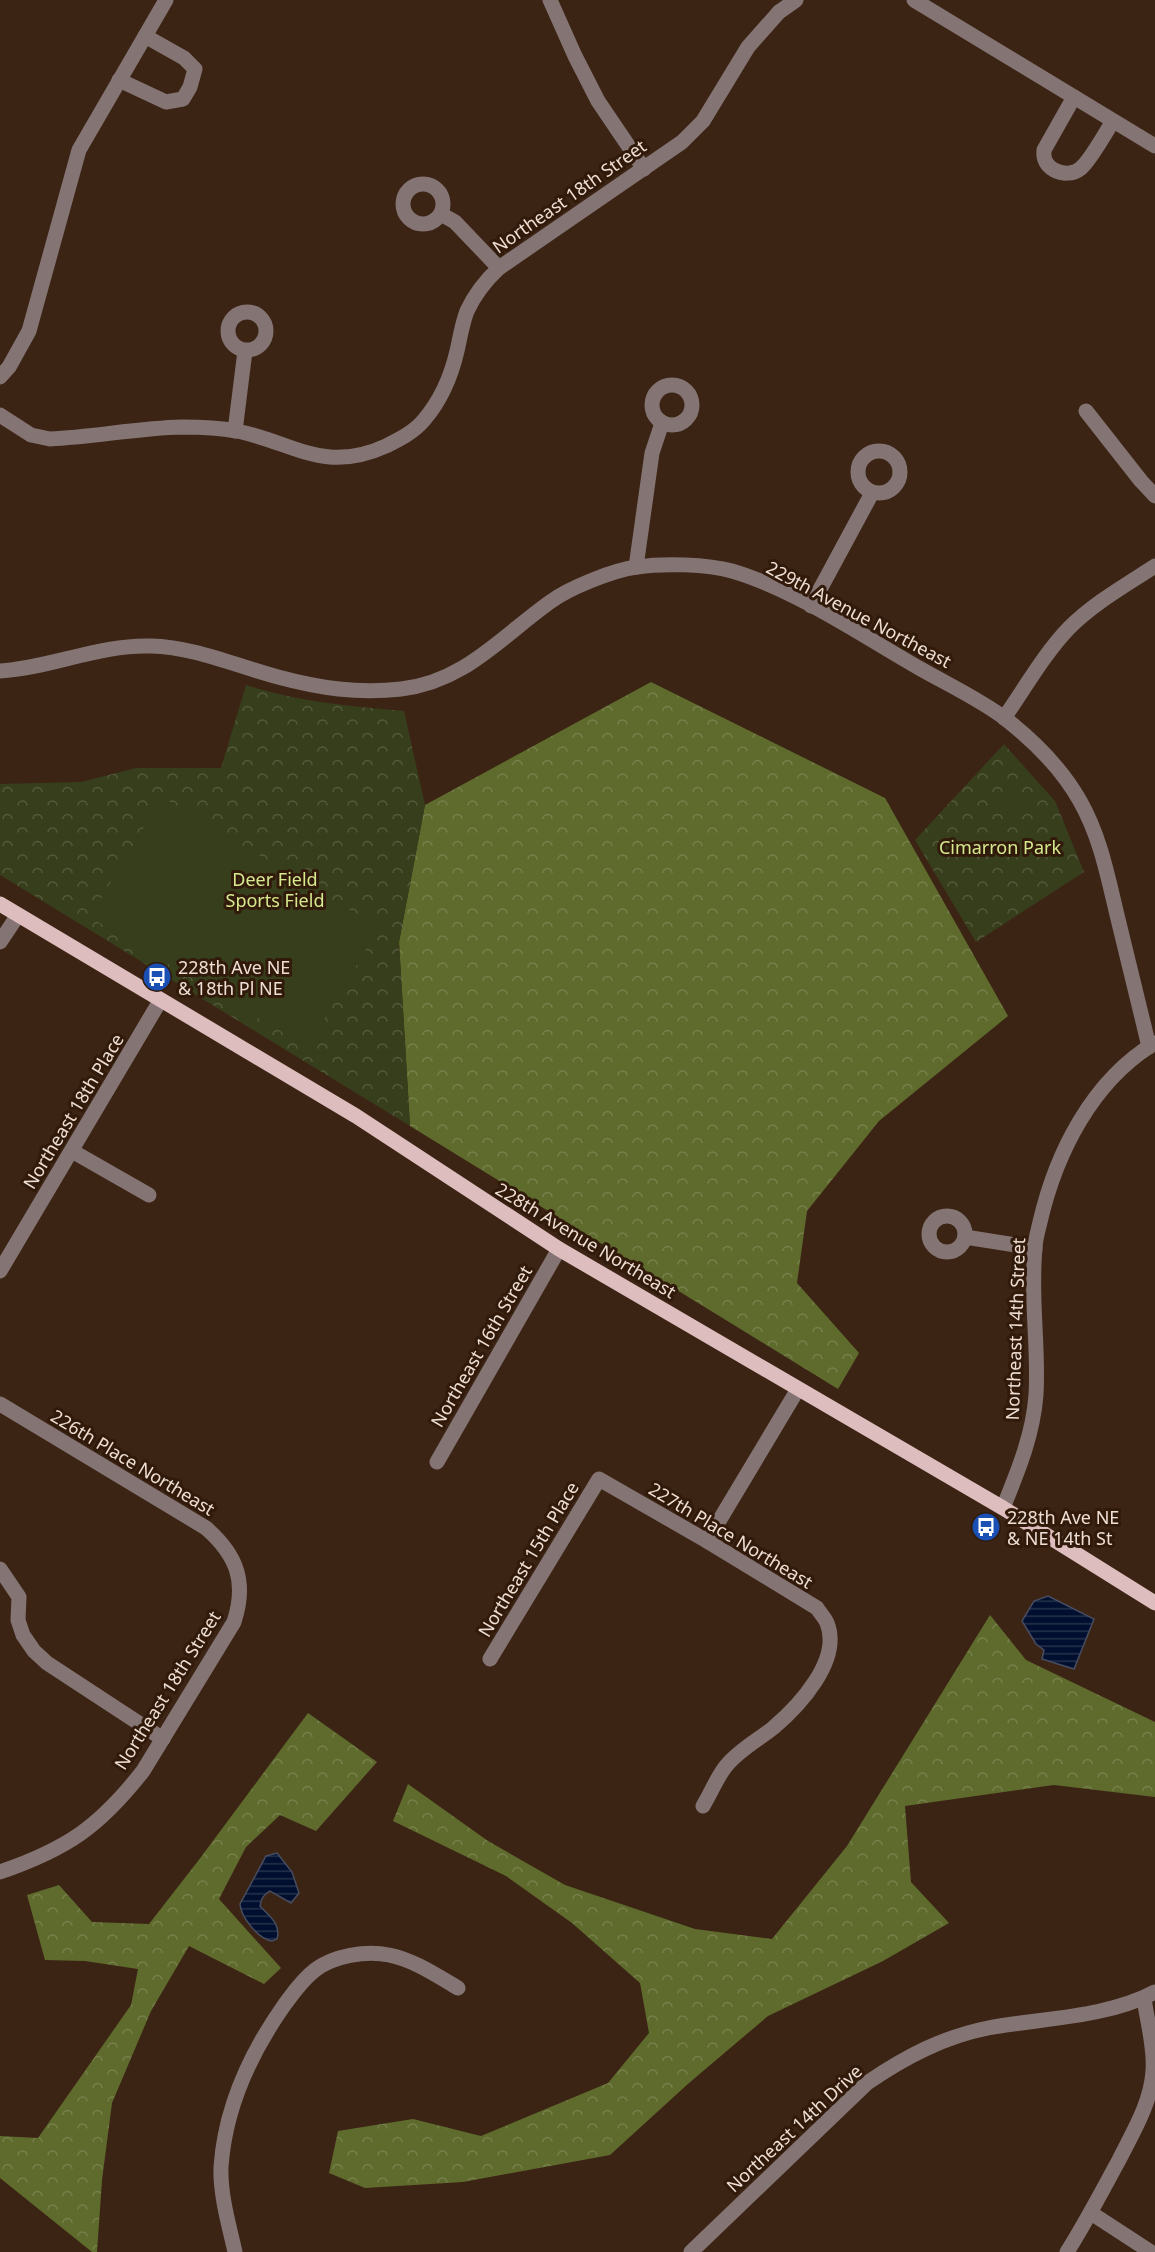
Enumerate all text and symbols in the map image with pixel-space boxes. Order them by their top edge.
street label: Northeast 18th Street [487,133,651,258]
street label: 229th Avenue Northeast [762,555,956,673]
park label: Cimarron Park [939,835,1061,859]
park label: Deer Field Sports Field [226,867,324,912]
place label: 228th Ave NE & 18th Pl NE [178,955,290,1000]
bus stop icon: 228th Ave NE & 18th Pl NE [141,961,173,993]
street label: Northeast 18th Place [17,1029,129,1193]
street label: 228th Avenue Northeast [491,1177,681,1304]
street label: Northeast 14th Street [1000,1237,1030,1421]
street label: Northeast 16th Street [425,1260,537,1431]
street label: 226th Place Northeast [47,1403,220,1521]
street label: 227th Place Northeast [645,1476,818,1594]
street label: Northeast 15th Place [472,1477,584,1641]
place label: 228th Ave NE & NE 14th St [1007,1505,1119,1550]
bus stop icon: 228th Ave NE & NE 14th St [970,1511,1002,1543]
street label: Northeast 18th Street [108,1606,226,1774]
street label: Northeast 14th Drive [721,2059,867,2197]

